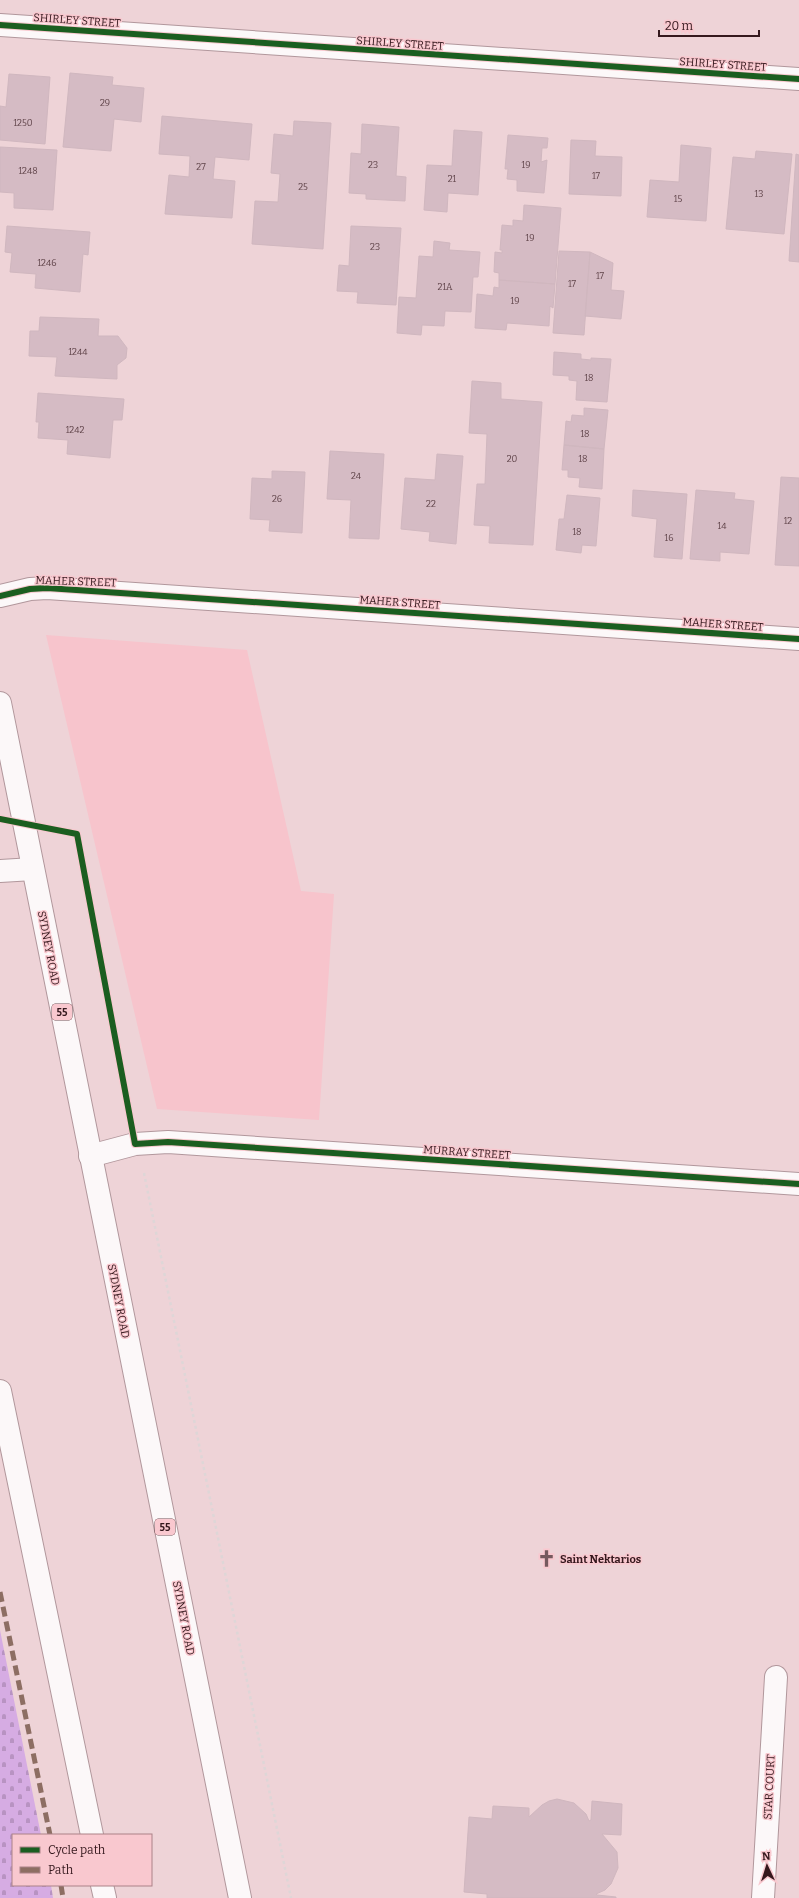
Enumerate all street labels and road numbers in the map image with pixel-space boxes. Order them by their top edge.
street label: SHIRLEY STREET [33,11,122,30]
street label: SHIRLEY STREET [356,34,445,53]
street label: SHIRLEY STREET [679,55,768,74]
street label: MAHER STREET [35,574,117,589]
street label: MAHER STREET [359,593,442,612]
street label: MAHER STREET [682,615,765,634]
street label: SYDNEY ROAD [35,910,62,986]
road number: 55 [52,1004,72,1020]
street label: MURRAY STREET [423,1143,512,1162]
street label: SYDNEY ROAD [105,1263,132,1339]
road number: 55 [155,1519,175,1535]
street label: SYDNEY ROAD [170,1580,197,1656]
street label: STAR COURT [761,1754,778,1820]

